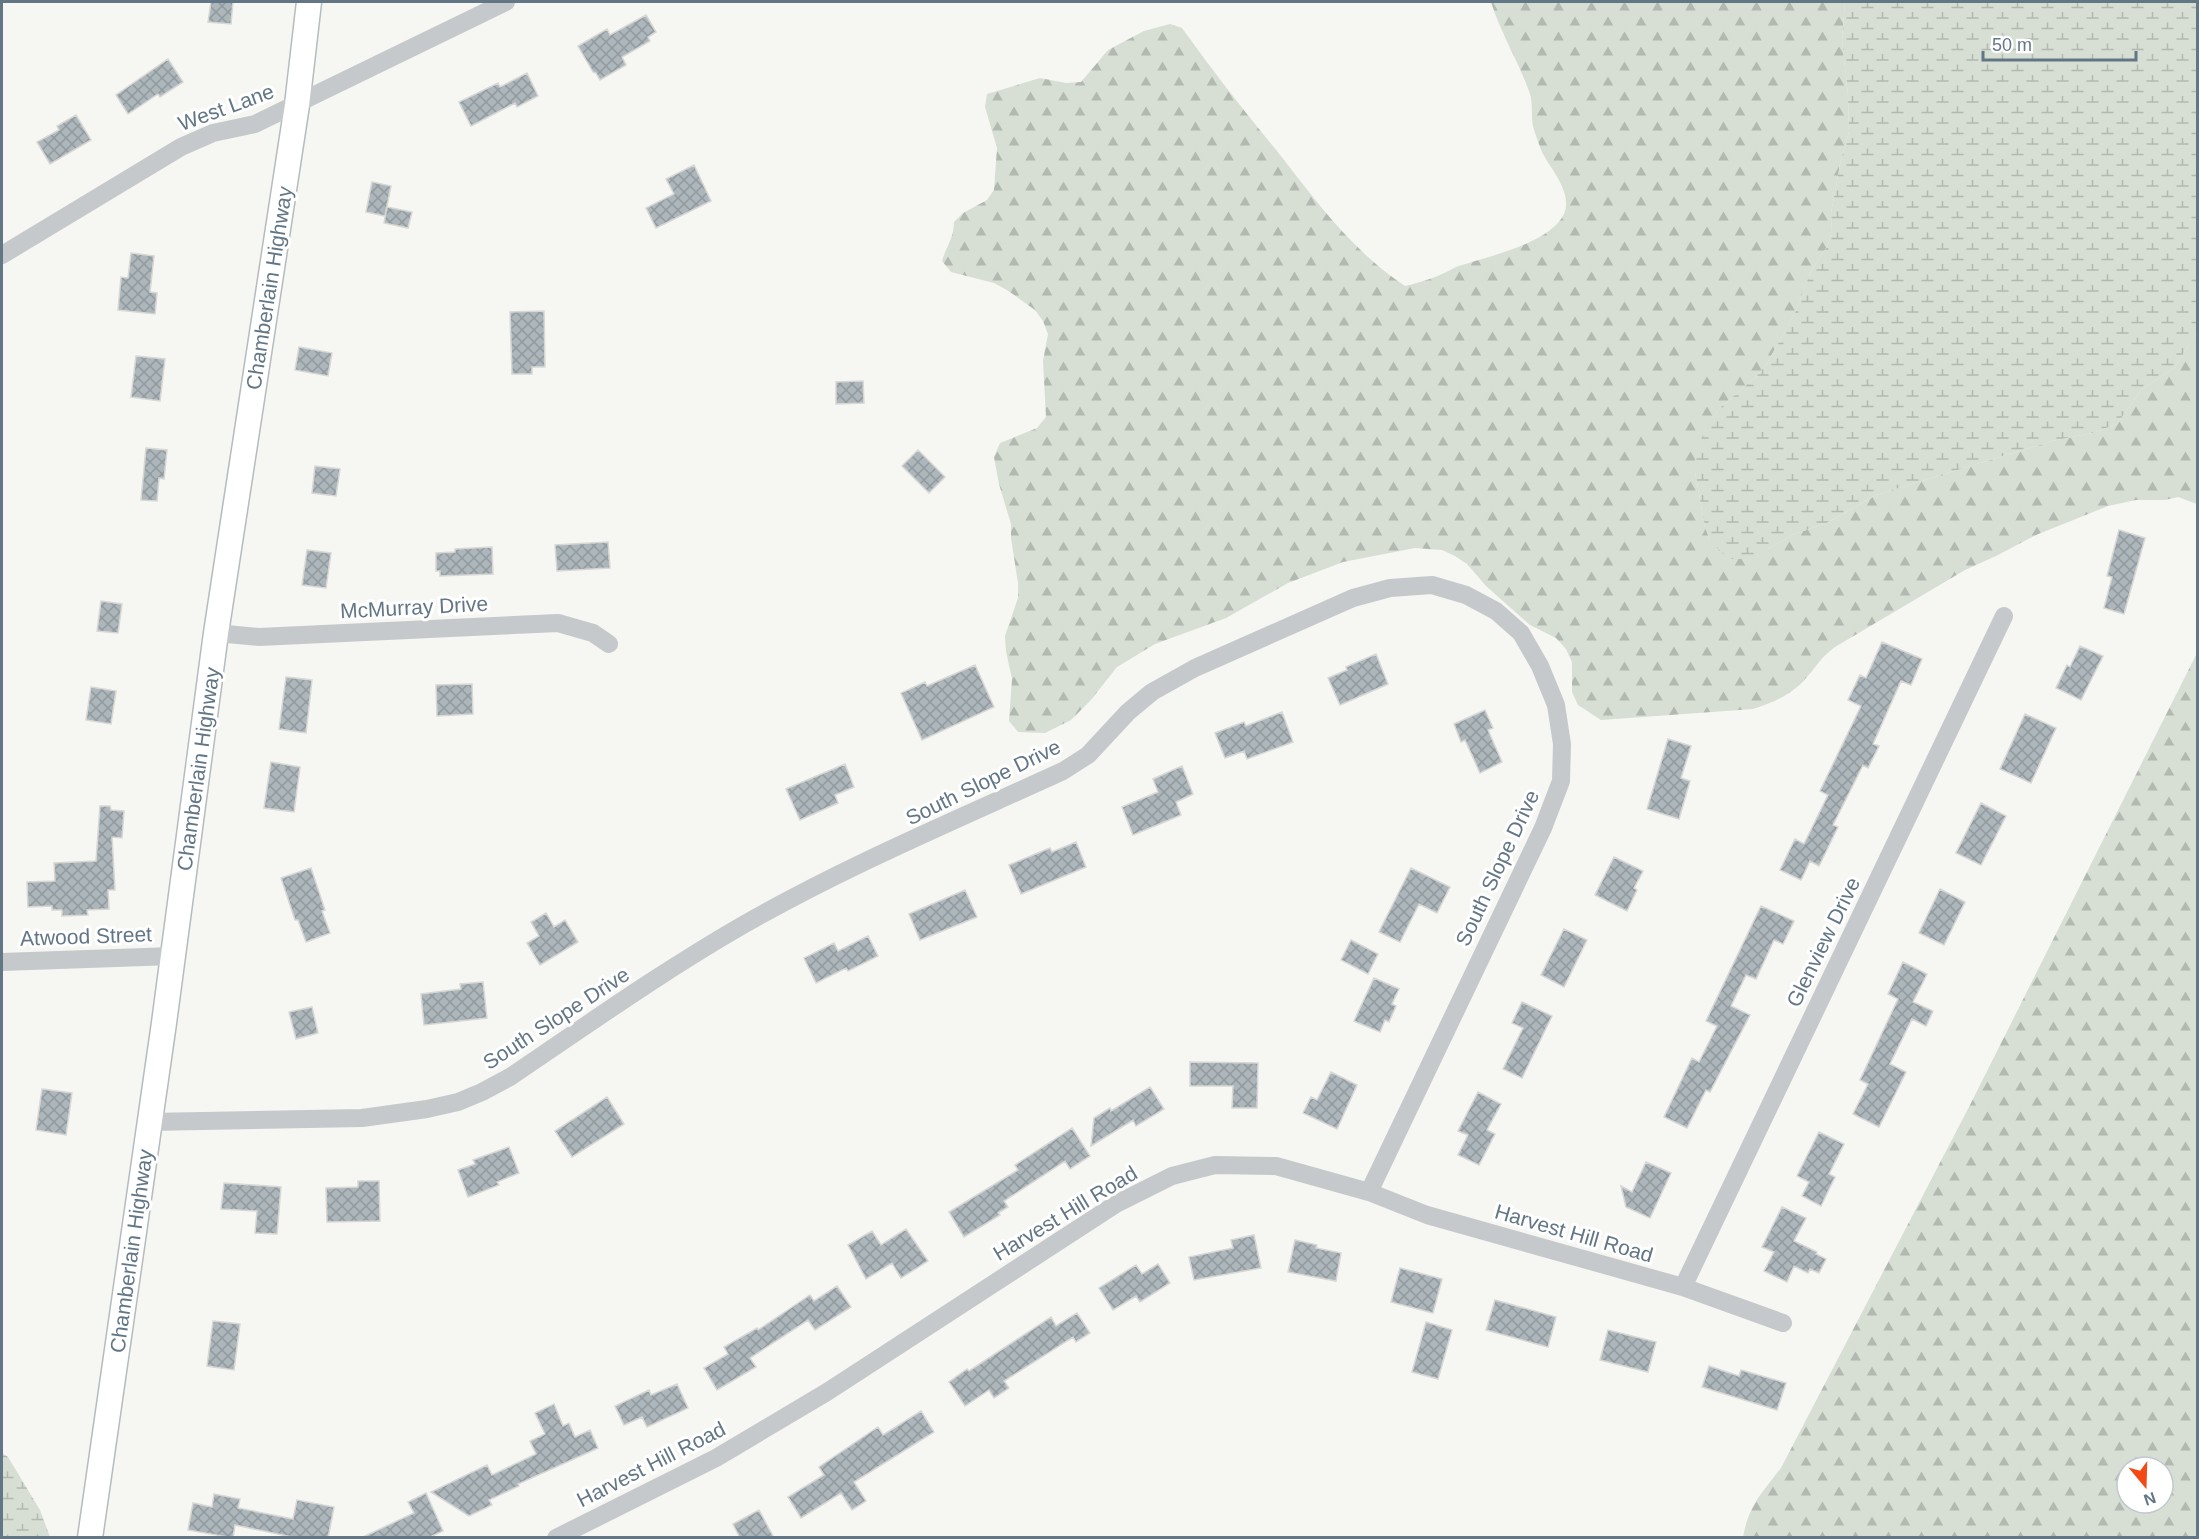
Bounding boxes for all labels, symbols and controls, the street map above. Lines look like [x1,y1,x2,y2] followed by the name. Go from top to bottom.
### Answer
[1983,24,2136,62] scale bar
[1992,35,2032,55] text: 50 m
[175,79,277,135] street label: West Lane
[242,184,297,391] street label: Chamberlain Highway
[339,592,489,622] street label: McMurray Drive
[172,665,224,872] street label: Chamberlain Highway
[902,735,1064,829] street label: South Slope Drive
[1451,786,1543,950] street label: South Slope Drive
[1782,873,1864,1011] street label: Glenview Drive
[20,922,152,950] street label: Atwood Street
[479,962,633,1074] street label: South Slope Drive
[105,1147,157,1354] street label: Chamberlain Highway
[989,1161,1141,1265] street label: Harvest Hill Road
[1492,1199,1656,1267] street label: Harvest Hill Road
[573,1417,729,1511] street label: Harvest Hill Road
[2115,1455,2175,1515] north arrow
[2141,1489,2158,1509] text: N

